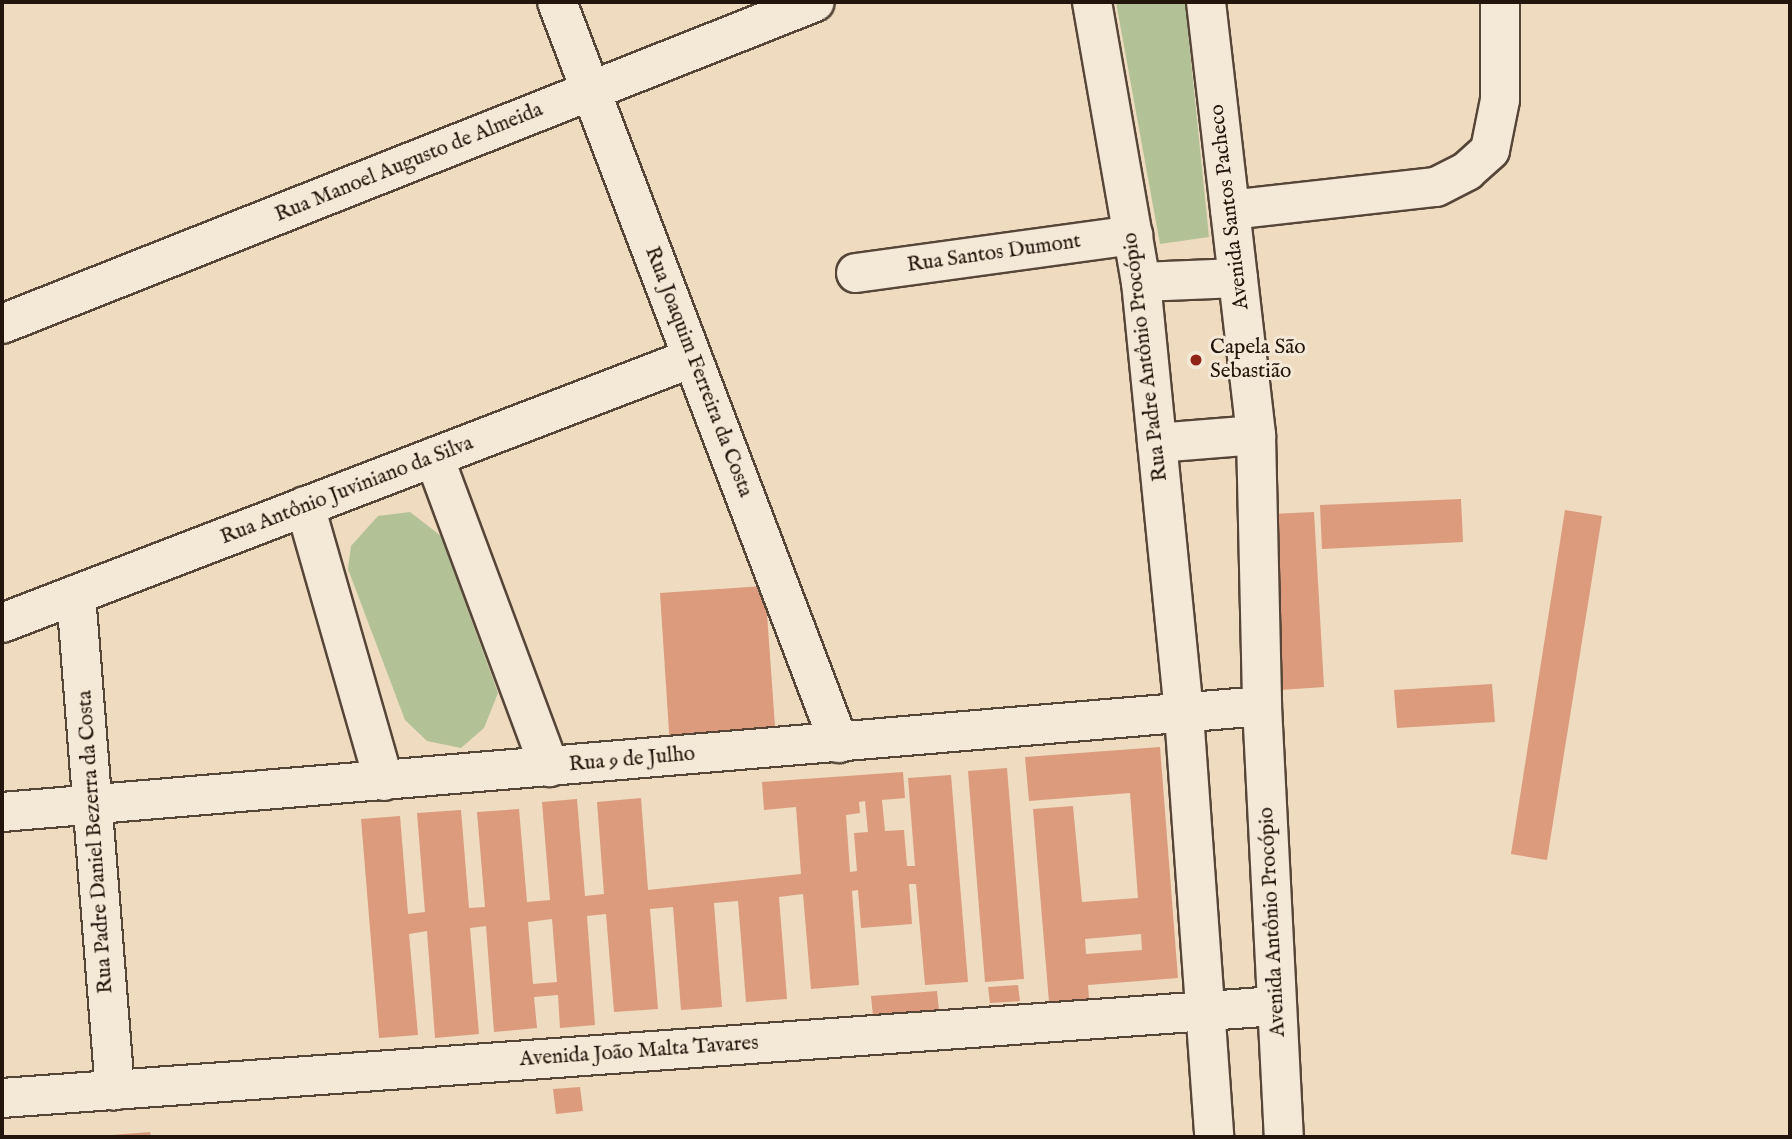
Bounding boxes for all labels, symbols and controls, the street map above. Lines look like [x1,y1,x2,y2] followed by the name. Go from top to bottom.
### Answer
[271,98,547,228] street label: Rua Manoel Augusto de Almeida
[1205,103,1255,311] street label: Avenida Santos Pacheco
[905,229,1083,279] street label: Rua Santos Dumont
[1118,231,1174,483] street label: Rua Padre Antônio Procópio
[639,243,757,501] street label: Rua Joaquim Ferreira da Costa
[1210,335,1306,385] place label: Capela São Sebastião
[1188,352,1204,368] marker: Capela São Sebastião
[217,431,477,551] street label: Rua Antônio Juviniano da Silva
[73,689,119,995] street label: Rua Padre Daniel Bezerra da Costa
[568,742,696,778] street label: Rua 9 de Julho
[1254,806,1292,1038] street label: Avenida Antônio Procópio
[519,1031,759,1073] street label: Avenida João Malta Tavares

